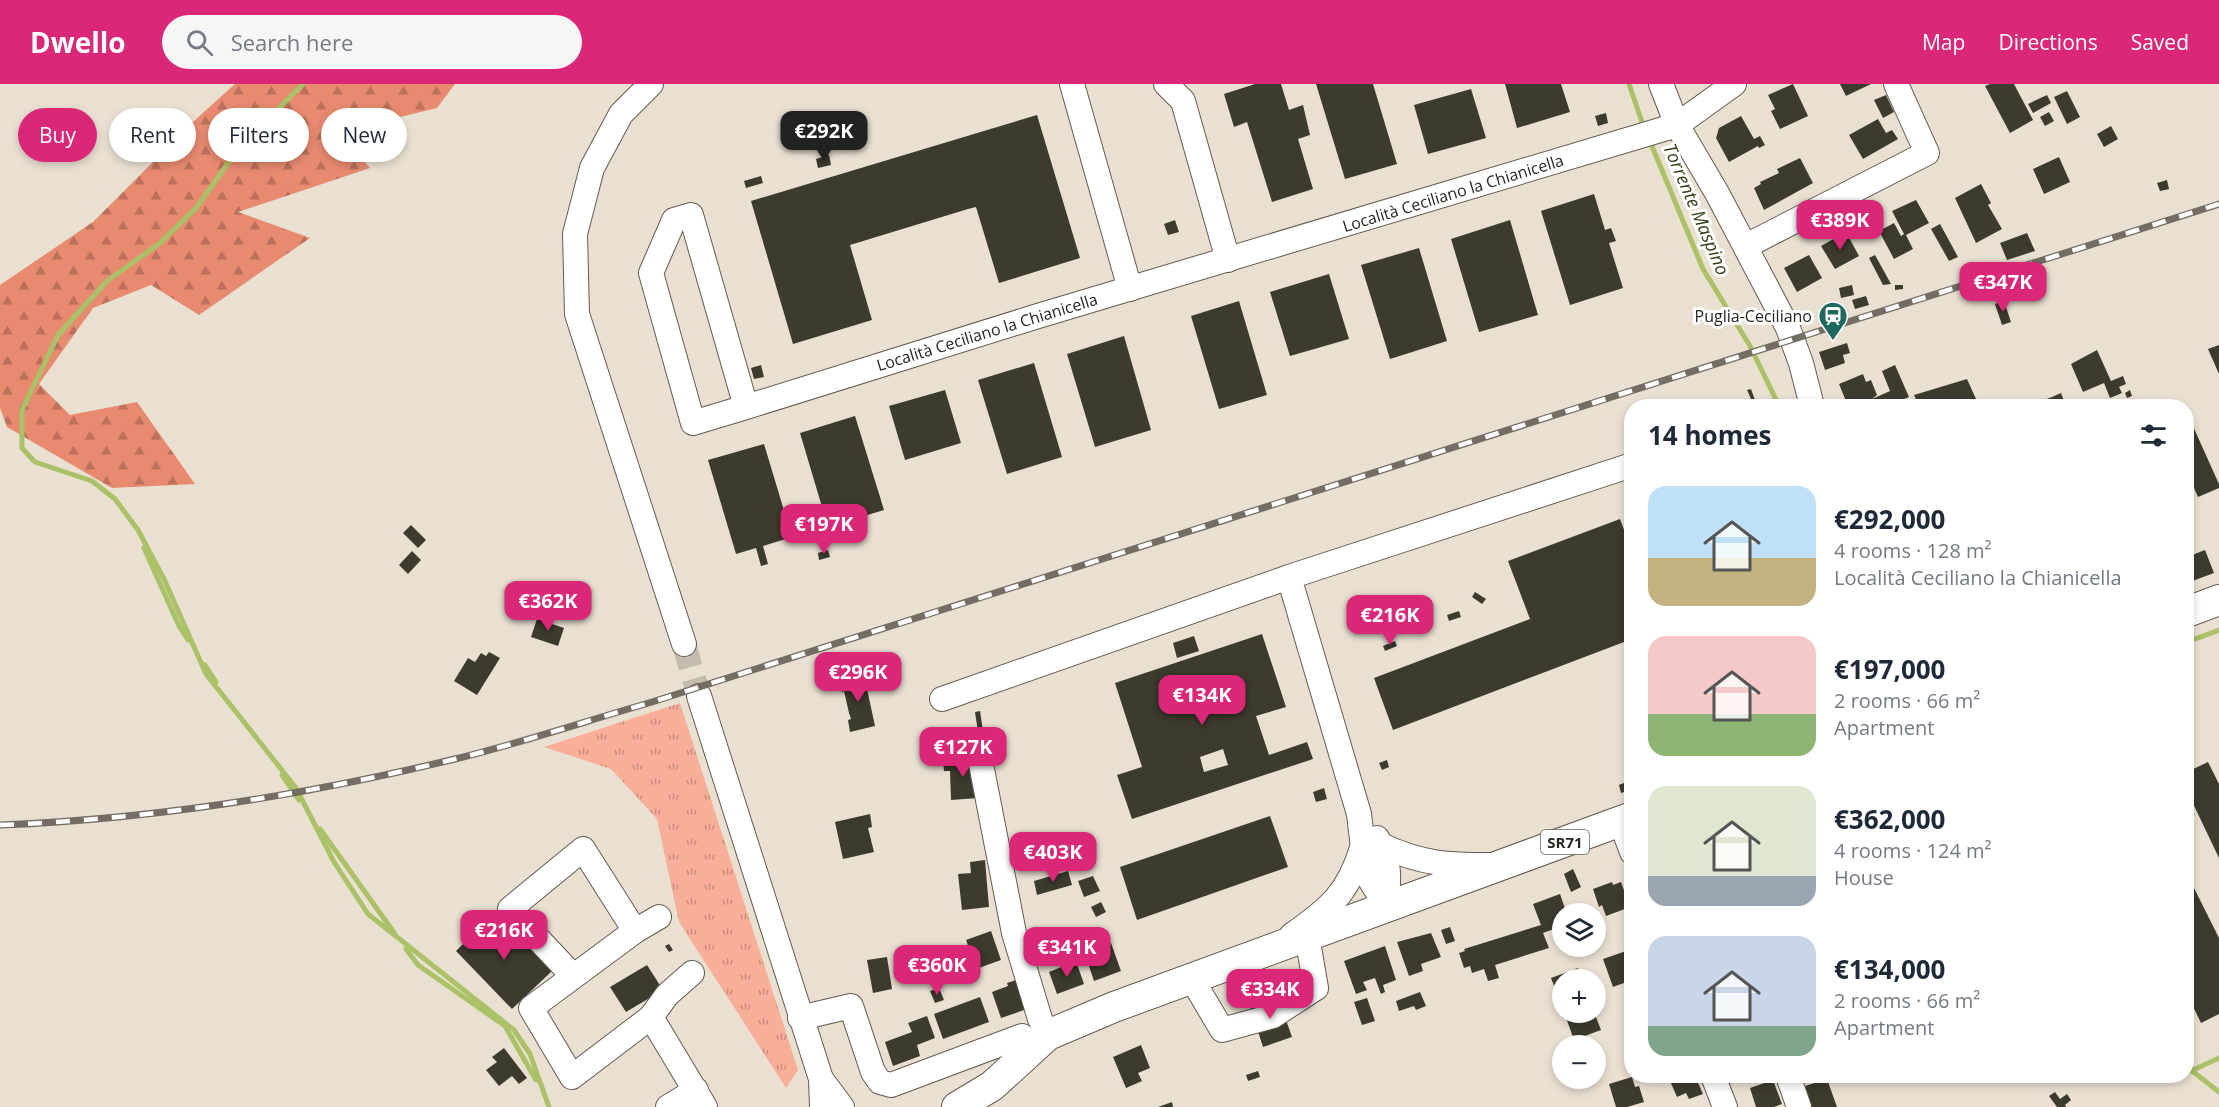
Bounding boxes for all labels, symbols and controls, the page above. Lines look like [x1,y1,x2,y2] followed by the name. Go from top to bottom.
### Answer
[162,15,582,69] search box
[30,23,126,61] text: Dwello
[183,26,216,59] icon: search
[231,27,353,57] text: Search here
[1922,28,1965,56] text: Map
[1998,28,2098,56] text: Directions
[2131,28,2189,56] text: Saved
[18,108,97,162] chip: Buy
[109,108,196,162] chip: Rent
[208,108,309,162] chip: Filters
[321,108,407,162] chip: New
[782,111,866,162] pin: €292K
[794,117,854,144] text: €292K
[1658,140,1736,278] water label: Torrente Maspino
[1340,149,1566,237] street label: Località Ceciliano la Chianicella
[1798,200,1882,251] pin: €389K
[1810,206,1870,233] text: €389K
[1961,262,2045,313] pin: €347K
[1973,268,2033,295] text: €347K
[874,288,1100,376] street label: Località Ceciliano la Chianicella
[1817,300,1849,342] station icon: Puglia-Ceciliano
[1695,305,1812,327] place label: Puglia-Ceciliano
[1648,417,1772,453] text: 14 homes
[2137,419,2170,452] icon: filters
[1834,501,1945,537] text: €292,000
[782,504,866,555] pin: €197K
[794,510,854,537] text: €197K
[1696,510,1768,582] icon: home
[1834,537,1992,564] text: 4 rooms · 128 m²
[1834,564,2122,591] text: Località Ceciliano la Chianicella
[506,581,590,632] pin: €362K
[518,587,578,614] text: €362K
[1348,595,1432,646] pin: €216K
[1360,601,1420,628] text: €216K
[1834,651,1945,687] text: €197,000
[816,652,900,703] pin: €296K
[828,658,888,685] text: €296K
[1696,660,1768,732] icon: home
[1160,675,1244,726] pin: €134K
[1172,681,1232,708] text: €134K
[1834,687,1980,714] text: 2 rooms · 66 m²
[1834,714,1934,741] text: Apartment
[921,727,1005,778] pin: €127K
[933,733,993,760] text: €127K
[1834,801,1945,837] text: €362,000
[1696,810,1768,882] icon: home
[1541,830,1589,854] road number: SR71
[1011,832,1095,883] pin: €403K
[1834,837,1992,864] text: 4 rooms · 124 m²
[1023,838,1083,865] text: €403K
[1834,864,1894,891] text: House
[1552,903,1606,1089] map controls
[1552,903,1606,957] button: layers
[462,910,546,961] pin: €216K
[474,916,534,943] text: €216K
[1025,927,1109,978] pin: €341K
[1037,933,1097,960] text: €341K
[895,945,979,996] pin: €360K
[907,951,967,978] text: €360K
[1834,951,1945,987] text: €134,000
[1696,960,1768,1032] icon: home
[1228,969,1312,1020] pin: €334K
[1552,969,1606,1023] button: +
[1240,975,1300,1002] text: €334K
[1834,987,1980,1014] text: 2 rooms · 66 m²
[1834,1014,1934,1041] text: Apartment
[1552,1035,1606,1089] button: −

